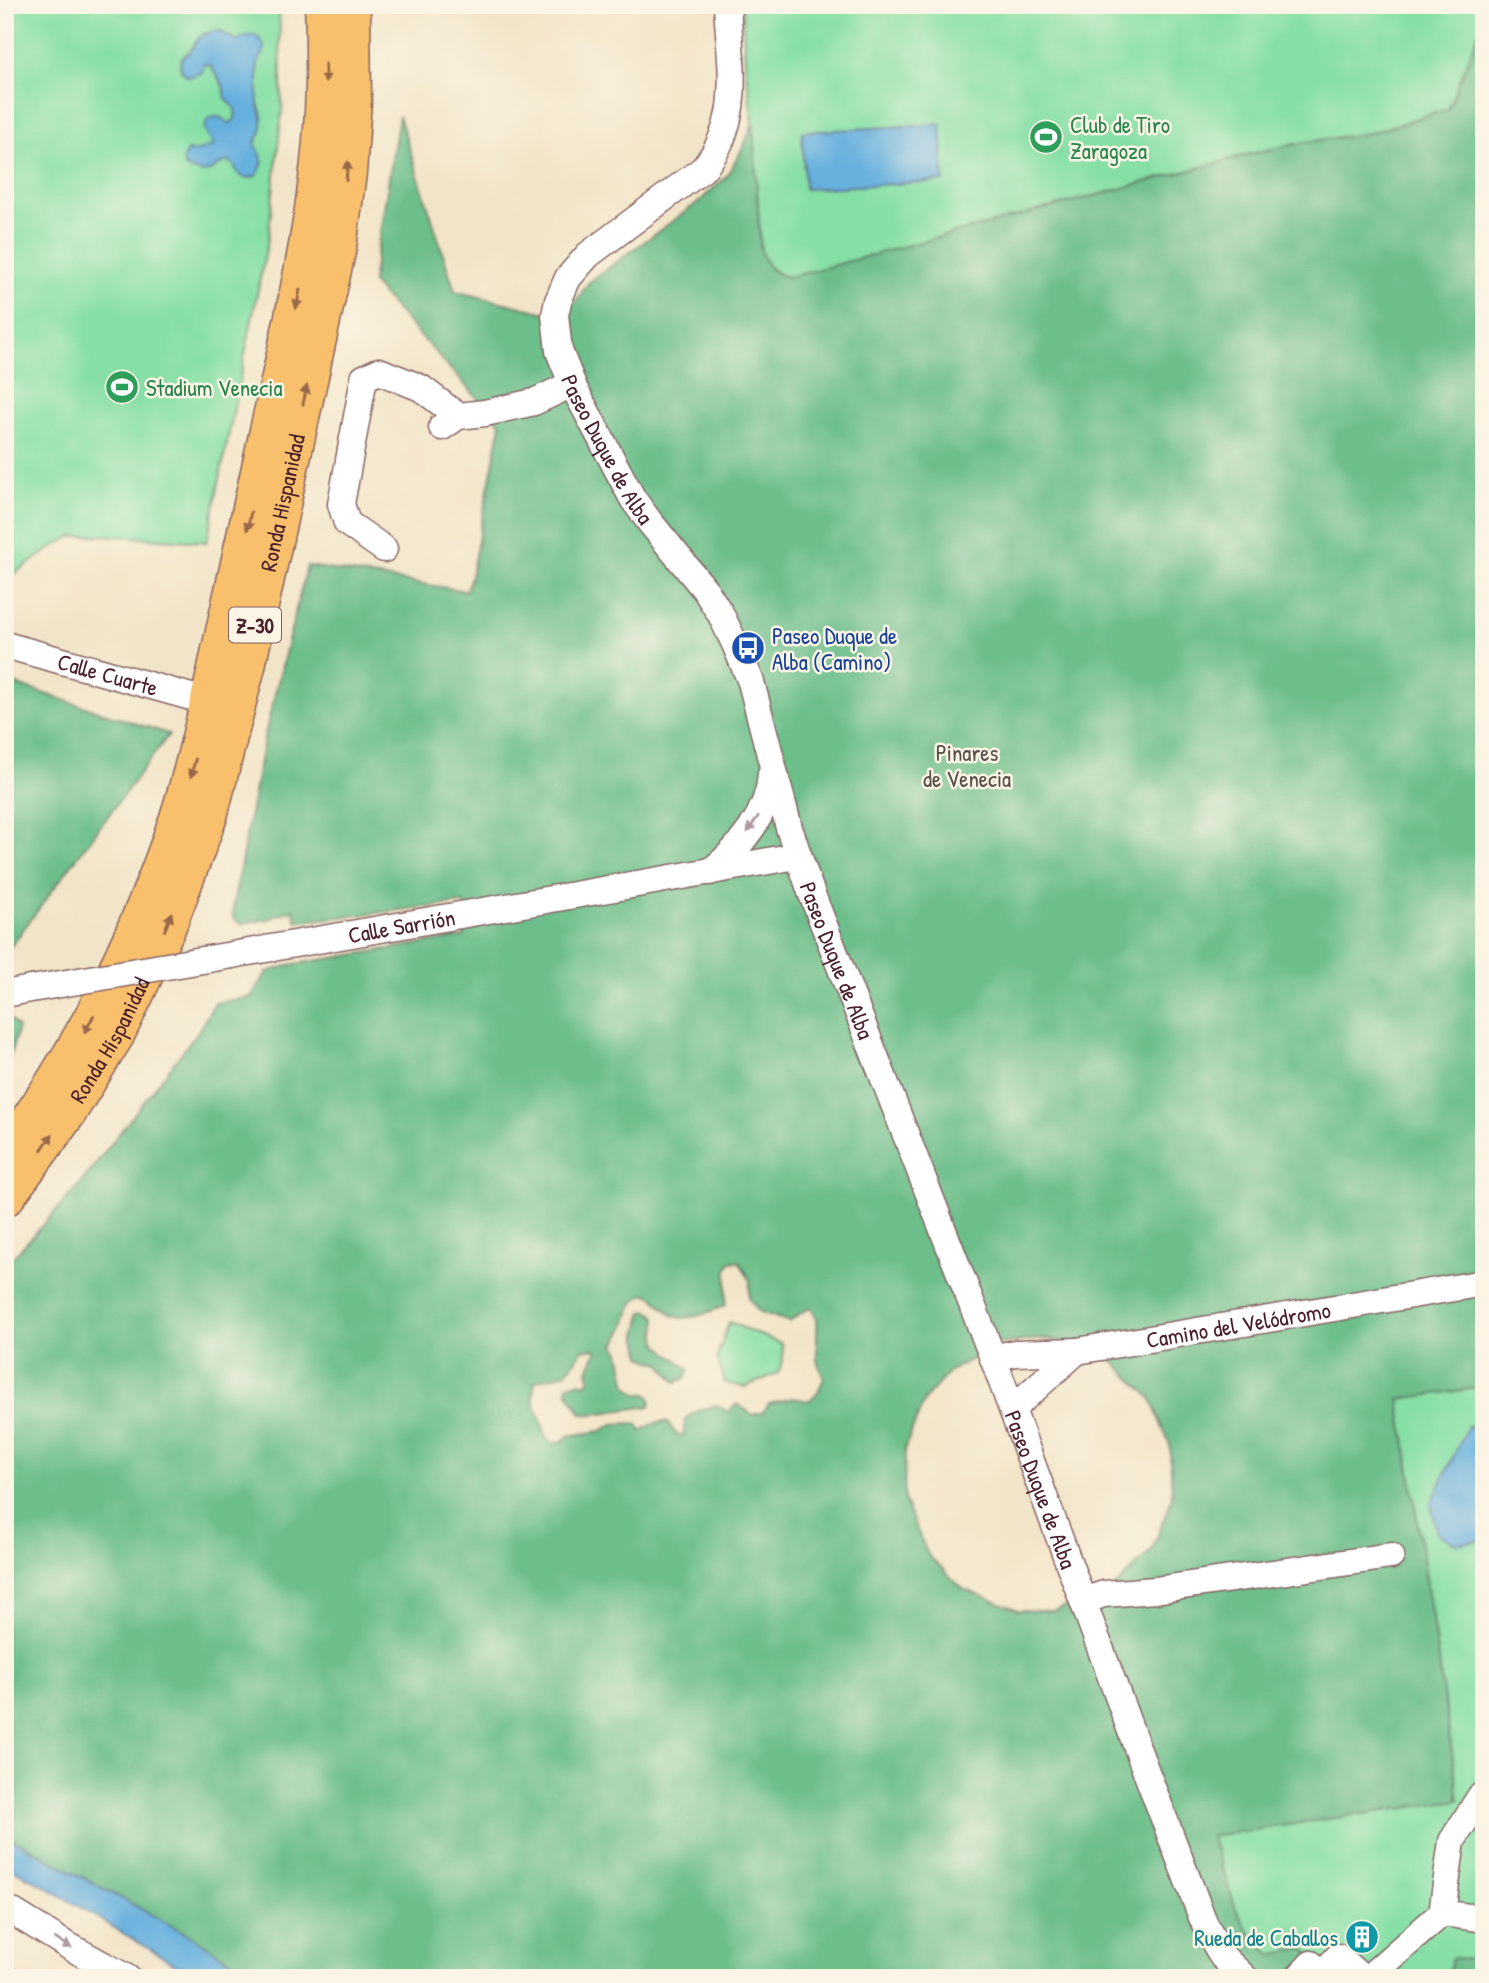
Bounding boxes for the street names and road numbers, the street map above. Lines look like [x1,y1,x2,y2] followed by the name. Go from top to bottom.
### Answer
[555,370,661,530] street label: Paseo Duque de Alba
[252,431,311,574] street label: Ronda Hispanidad
[229,608,281,642] road number: Z-30
[54,645,162,703] street label: Calle Cuarte
[793,877,882,1043] street label: Paseo Duque de Alba
[345,901,457,950] street label: Calle Sarrión
[61,972,156,1108] street label: Ronda Hispanidad
[1144,1293,1333,1355] street label: Camino del Velódromo
[998,1406,1085,1573] street label: Paseo Duque de Alba

